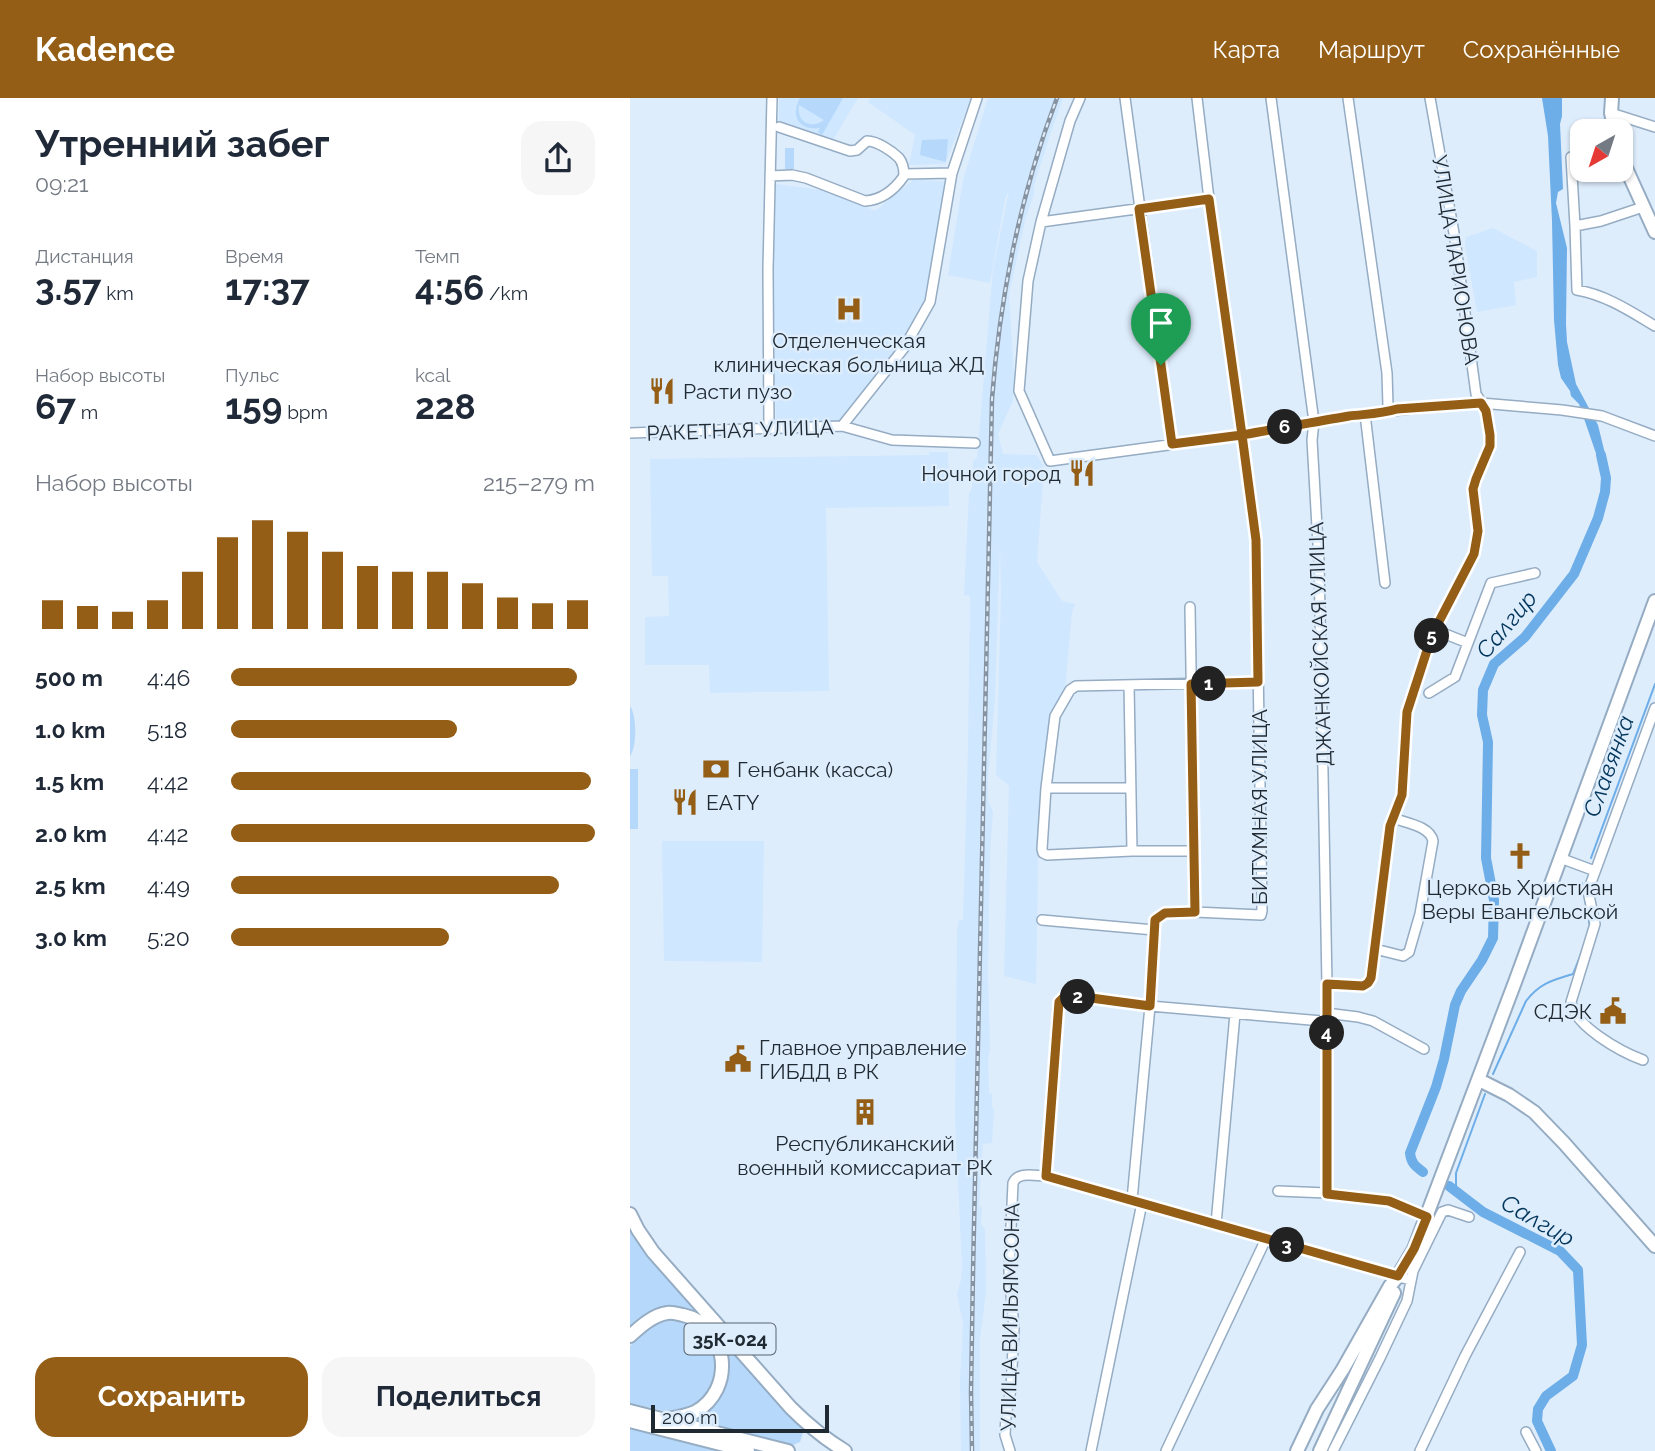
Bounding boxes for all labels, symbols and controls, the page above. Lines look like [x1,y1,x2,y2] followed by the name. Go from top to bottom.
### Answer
[35,30,175,69] text: Kadence
[1212,35,1280,64] text: Карта
[1318,35,1425,64] text: Маршрут
[1463,35,1620,64] text: Сохранённые
[1570,119,1633,182] north arrow
[1570,119,1633,182] map controls
[35,121,330,166] text: Утренний забег
[521,121,595,195] button: share
[1427,153,1485,367] street label: УЛИЦА ЛАРИОНОВА
[35,170,89,197] text: 09:21
[35,245,134,267] text: Дистанция
[225,245,284,267] text: Время
[415,245,460,267] text: Темп
[35,267,101,308] text: 3.57
[225,267,310,308] text: 17:37
[415,267,484,308] text: 4:56
[101,282,134,304] text: km
[484,282,528,304] text: /km
[1131,293,1191,365] pin
[834,294,864,324] hospital icon: Отделенческая клиническая больница ЖД
[1142,304,1180,342] icon: arrive
[714,328,984,377] place label: Отделенческая клиническая больница ЖД
[35,364,165,386] text: Набор высоты
[225,364,279,386] text: Пульс
[415,364,451,386] text: kcal
[647,376,677,406] restaurant icon: Расти пузо
[683,379,792,404] place label: Расти пузо
[35,386,76,427] text: 67
[225,386,282,427] text: 159
[415,386,476,427] text: 228
[76,401,98,423] text: m
[282,401,328,423] text: bpm
[1268,410,1302,444] pin: 6
[646,414,834,446] street label: РАКЕТНАЯ УЛИЦА
[1279,415,1290,437] text: 6
[1067,458,1097,488] restaurant icon: Ночной город
[921,461,1061,486] place label: Ночной город
[35,469,193,496] text: Набор высоты
[483,469,595,496] text: 215–279 m
[1303,521,1337,767] street label: ДЖАНКОЙСКАЯ УЛИЦА
[1470,585,1542,663] water label: Салгир
[1414,618,1450,654] pin: 5
[1426,624,1437,646] text: 5
[35,664,103,691] text: 500 m
[147,664,190,691] text: 4:46
[1192,666,1226,702] pin: 1
[1204,672,1213,694] text: 1
[1247,709,1272,905] street label: БИТУМНАЯ УЛИЦА
[1577,711,1639,820] water label: Славянка
[35,716,105,743] text: 1.0 km
[147,716,187,743] text: 5:18
[701,754,731,784] bank icon: Генбанк (касса)
[737,757,893,782] place label: Генбанк (касса)
[35,768,104,795] text: 1.5 km
[147,768,188,795] text: 4:42
[670,787,700,817] restaurant icon: EАTY
[706,790,760,815] place label: EАTY
[35,820,107,847] text: 2.0 km
[147,820,188,847] text: 4:42
[1505,841,1535,871] church icon: Церковь Христиан Веры Евангельской
[35,872,106,899] text: 2.5 km
[147,872,190,899] text: 4:49
[1422,875,1618,924] place label: Церковь Христиан Веры Евангельской
[35,924,107,951] text: 3.0 km
[147,924,190,951] text: 5:20
[1060,979,1096,1014] pin: 2
[1072,985,1083,1007] text: 2
[1598,996,1628,1026] public building icon: СДЭК
[1534,999,1592,1024] place label: СДЭК
[1310,1016,1344,1051] pin: 4
[1321,1021,1332,1043] text: 4
[759,1035,967,1084] place label: Главное управление ГИБДД в РК
[723,1044,753,1074] public building icon: Главное управление ГИБДД в РК
[850,1097,880,1127] building icon: Республиканский военный комиссариат РК
[737,1131,993,1180] place label: Республиканский военный комиссариат РК
[1497,1188,1579,1252] water label: Салгир
[996,1203,1024,1431] street label: УЛИЦА ВИЛЬЯМСОНА
[1270,1228,1304,1262] pin: 3
[1281,1233,1292,1255] text: 3
[685,1324,776,1354] road number: 35К-024
[35,1357,308,1437] button: Сохранить
[322,1357,595,1437] button: Поделиться
[651,1402,830,1434] scale bar
[662,1406,717,1428] text: 200 m

